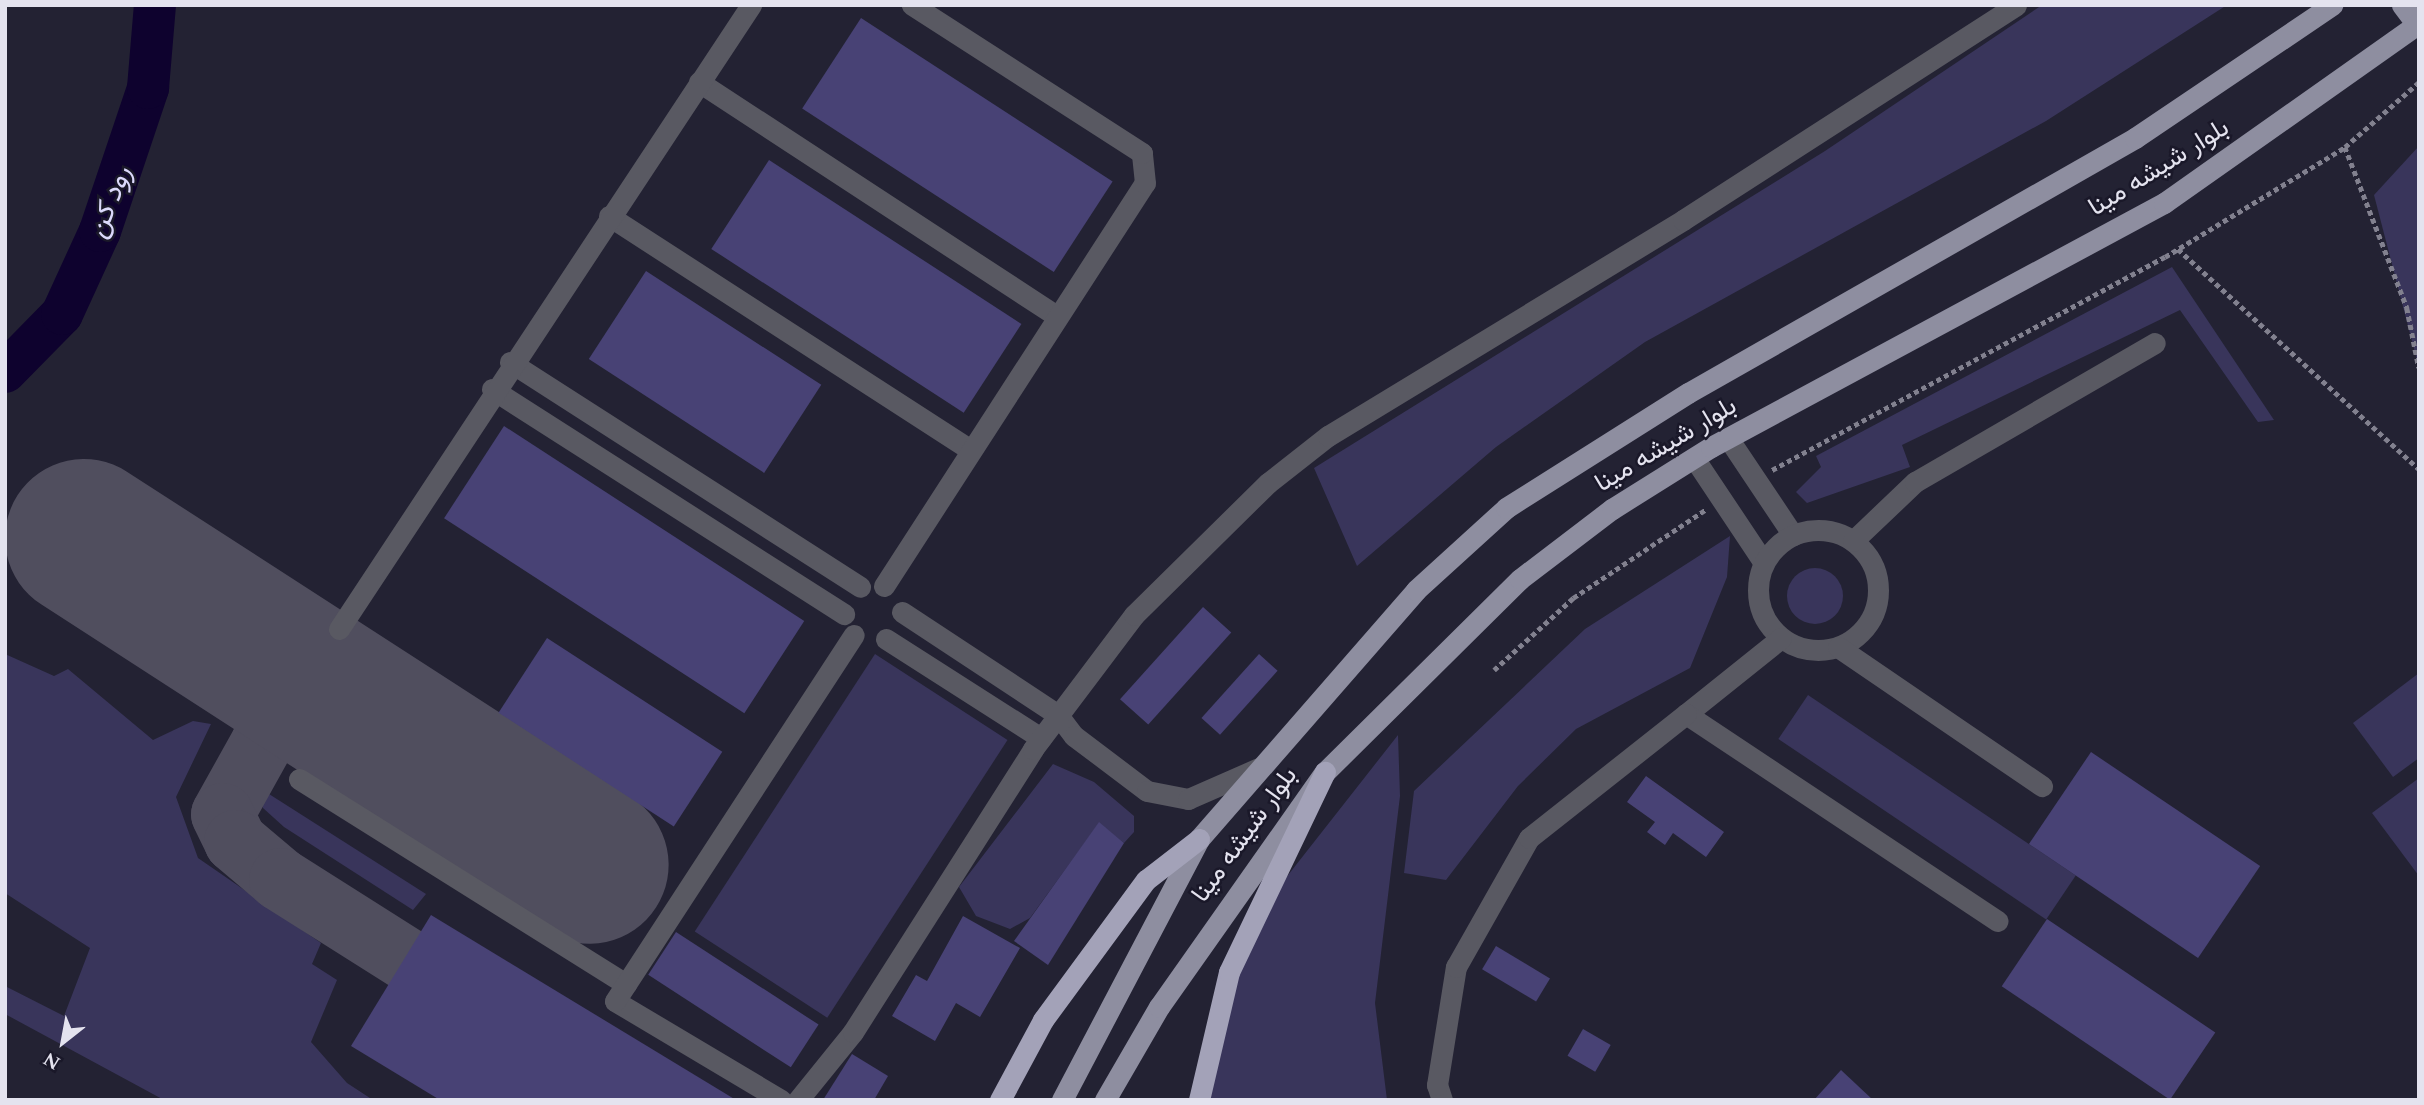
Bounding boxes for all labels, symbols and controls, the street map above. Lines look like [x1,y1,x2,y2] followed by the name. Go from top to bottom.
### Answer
[2083,112,2235,224] street label: بلوار شیشه مینا
[81,161,139,243] water label: رود کن
[1590,391,1742,499] street label: بلوار شیشه مینا
[1185,761,1305,909] street label: بلوار شیشه مینا
[28,1007,98,1077] north arrow
[38,1044,66,1077] text: N

